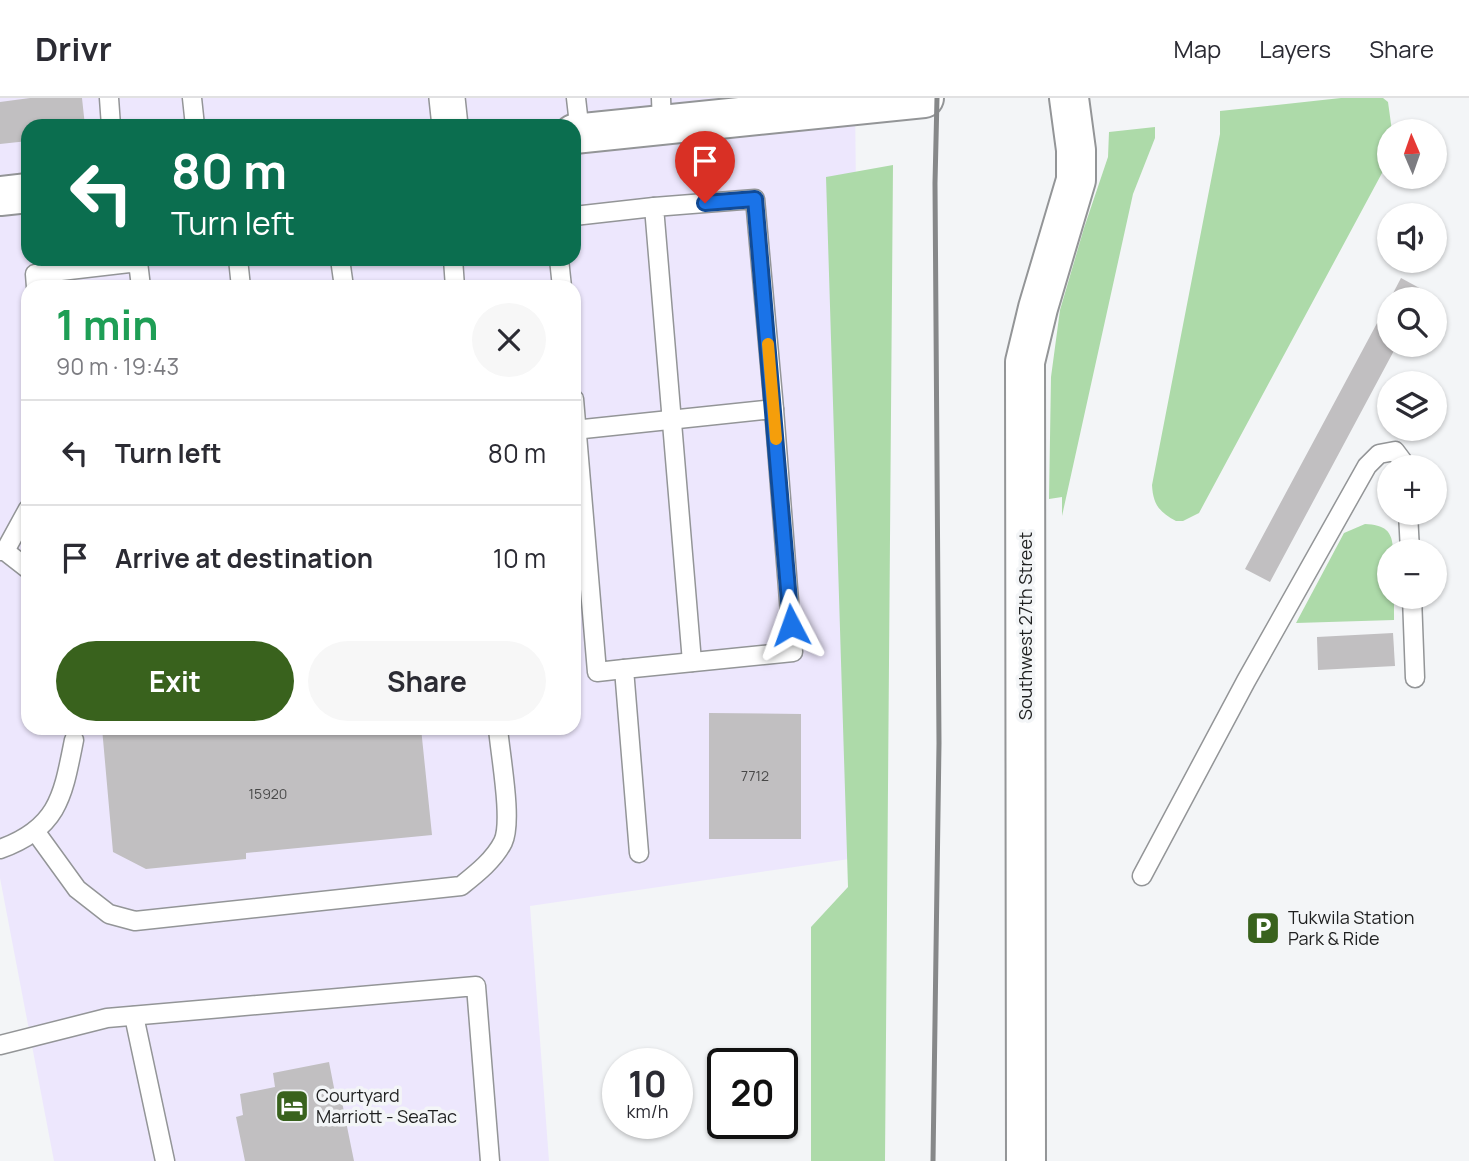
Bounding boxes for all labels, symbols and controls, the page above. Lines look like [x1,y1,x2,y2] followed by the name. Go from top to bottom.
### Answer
[35,26,112,71] text: Drivr
[1174,32,1221,65] text: Map
[1259,32,1331,65] text: Layers
[1369,32,1434,65] text: Share
[1377,119,1447,189] north arrow
[1377,119,1447,609] map controls
[675,131,735,203] pin
[171,137,287,204] text: 80 m
[686,142,724,180] icon: arrive
[56,147,147,238] icon: left
[171,201,295,245] text: Turn left
[1377,203,1447,273] button: sound
[1377,287,1447,357] button: search
[56,295,159,353] text: 1 min
[472,303,546,377] button: close
[56,350,179,382] text: 90 m · 19:43
[1377,371,1447,441] button: layers
[56,434,94,472] icon: left
[115,435,222,471] text: Turn left
[488,435,546,471] text: 80 m
[1377,455,1447,525] button: +
[1013,532,1037,720] street label: Southwest 27th Street
[56,539,94,577] icon: arrive
[1377,539,1447,609] button: −
[115,540,373,576] text: Arrive at destination
[493,540,546,576] text: 10 m
[754,588,828,662] position arrow
[56,641,294,721] button: Exit
[308,641,546,721] button: Share
[741,766,769,785] house number: 7712
[249,784,287,803] house number: 15920
[1288,905,1414,950] place label: Tukwila Station Park & Ride
[1244,909,1282,947] parking icon: Tukwila Station Park & Ride
[707,1048,798,1139] speed limit sign: 20
[628,1060,667,1108] text: 10
[316,1083,457,1128] place label: Courtyard Marriott - SeaTac
[273,1087,311,1125] hotel icon: Courtyard Marriott - SeaTac
[627,1099,668,1123] text: km/h

